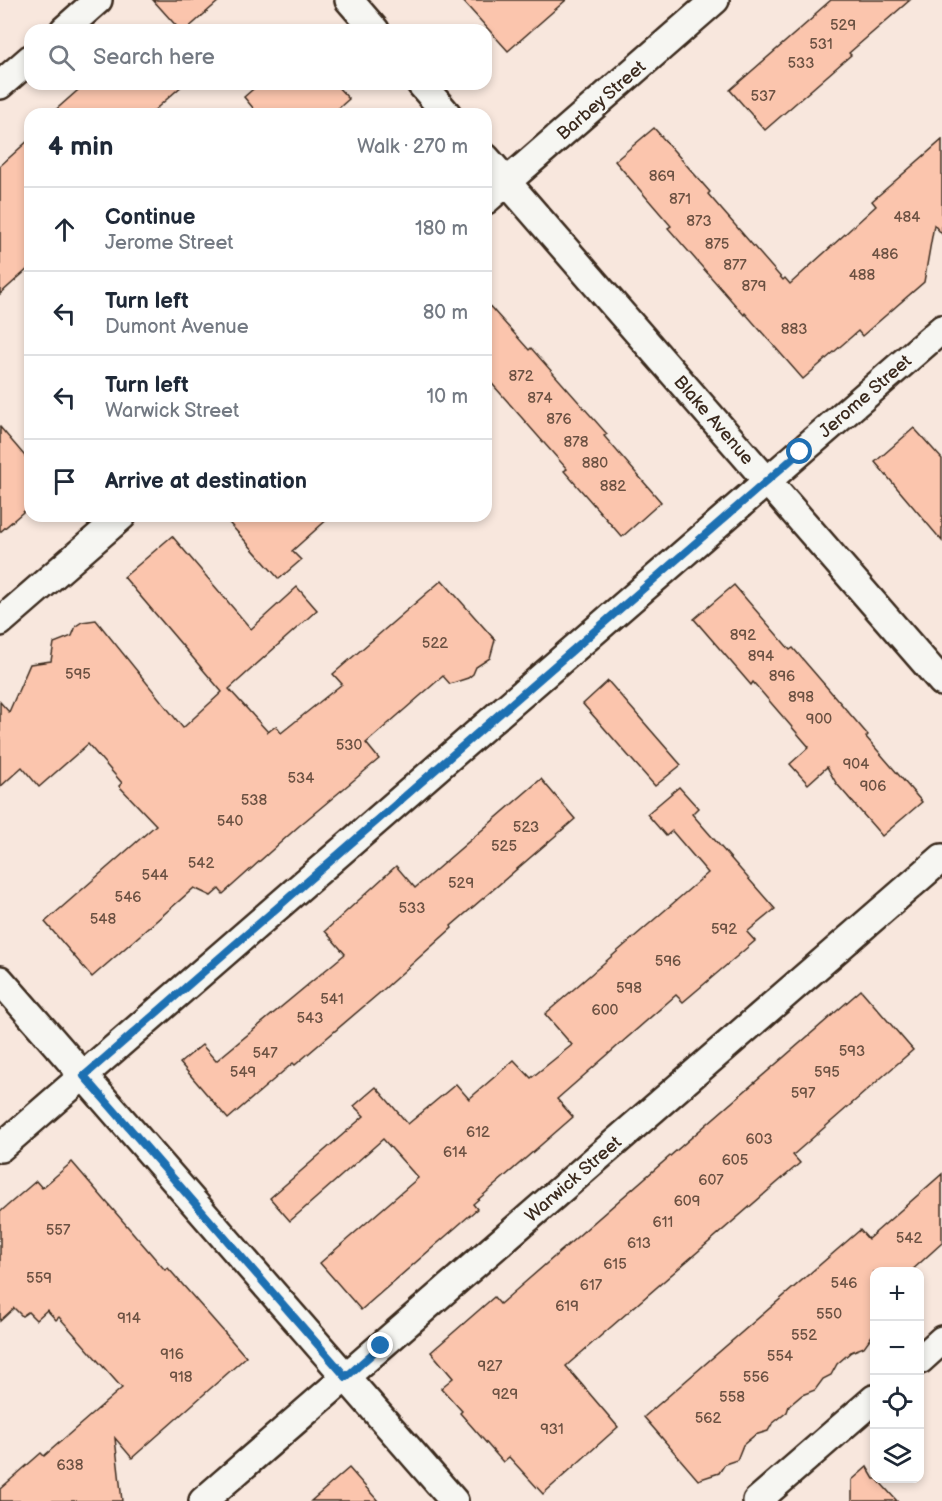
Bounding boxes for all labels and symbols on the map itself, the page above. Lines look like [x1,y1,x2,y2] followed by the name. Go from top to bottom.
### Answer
[830,16,856,35] house number: 529
[809,35,833,54] house number: 531
[787,54,815,73] house number: 533
[553,56,650,145] street label: Barbey Street
[750,87,776,106] house number: 537
[649,167,675,186] house number: 869
[669,190,691,209] house number: 871
[893,208,921,227] house number: 484
[686,212,712,231] house number: 873
[705,235,729,254] house number: 875
[871,245,899,264] house number: 486
[723,256,747,275] house number: 877
[849,266,876,285] house number: 488
[742,277,766,296] house number: 879
[781,320,807,339] house number: 883
[815,350,916,442] street label: Jerome Street
[509,367,534,386] house number: 872
[669,372,758,469] street label: Blake Avenue
[527,389,553,408] house number: 874
[546,410,572,429] house number: 876
[564,433,589,452] house number: 878
[786,438,812,464] route start
[582,454,608,473] house number: 880
[600,477,626,496] house number: 882
[730,626,756,645] house number: 892
[422,634,448,653] house number: 522
[748,647,774,666] house number: 894
[65,665,91,684] house number: 595
[769,667,795,686] house number: 896
[788,688,814,707] house number: 898
[806,710,832,729] house number: 900
[336,736,362,755] house number: 530
[843,755,869,774] house number: 904
[288,769,314,788] house number: 534
[860,777,886,796] house number: 906
[241,791,268,810] house number: 538
[217,812,243,831] house number: 540
[513,818,539,837] house number: 523
[491,837,517,856] house number: 525
[188,854,214,873] house number: 542
[142,866,168,885] house number: 544
[448,874,474,893] house number: 529
[115,888,141,907] house number: 546
[398,899,426,918] house number: 533
[90,910,116,929] house number: 548
[711,920,737,939] house number: 592
[655,952,681,971] house number: 596
[616,979,642,998] house number: 598
[320,990,344,1009] house number: 541
[592,1001,619,1020] house number: 600
[297,1009,323,1028] house number: 543
[839,1042,865,1061] house number: 593
[252,1044,278,1063] house number: 547
[230,1063,256,1082] house number: 549
[814,1063,840,1082] house number: 595
[791,1084,816,1103] house number: 597
[466,1123,490,1142] house number: 612
[745,1130,773,1149] house number: 603
[521,1132,626,1227] street label: Warwick Street
[443,1143,467,1162] house number: 614
[722,1151,748,1170] house number: 605
[698,1171,724,1190] house number: 607
[674,1192,700,1211] house number: 609
[653,1213,673,1232] house number: 611
[46,1221,71,1240] house number: 557
[896,1229,922,1248] house number: 542
[627,1234,651,1253] house number: 613
[603,1255,627,1274] house number: 615
[26,1269,52,1288] house number: 559
[831,1274,857,1293] house number: 546
[580,1276,603,1295] house number: 617
[555,1297,579,1316] house number: 619
[816,1305,842,1324] house number: 550
[117,1309,141,1328] house number: 914
[791,1326,817,1345] house number: 552
[367,1332,393,1358] route end
[160,1345,184,1364] house number: 916
[767,1347,793,1366] house number: 554
[478,1357,503,1376] house number: 927
[169,1368,193,1387] house number: 918
[743,1368,769,1387] house number: 556
[492,1385,518,1404] house number: 929
[719,1388,745,1407] house number: 558
[695,1409,721,1428] house number: 562
[540,1420,564,1439] house number: 931
[56,1456,84,1475] house number: 638

